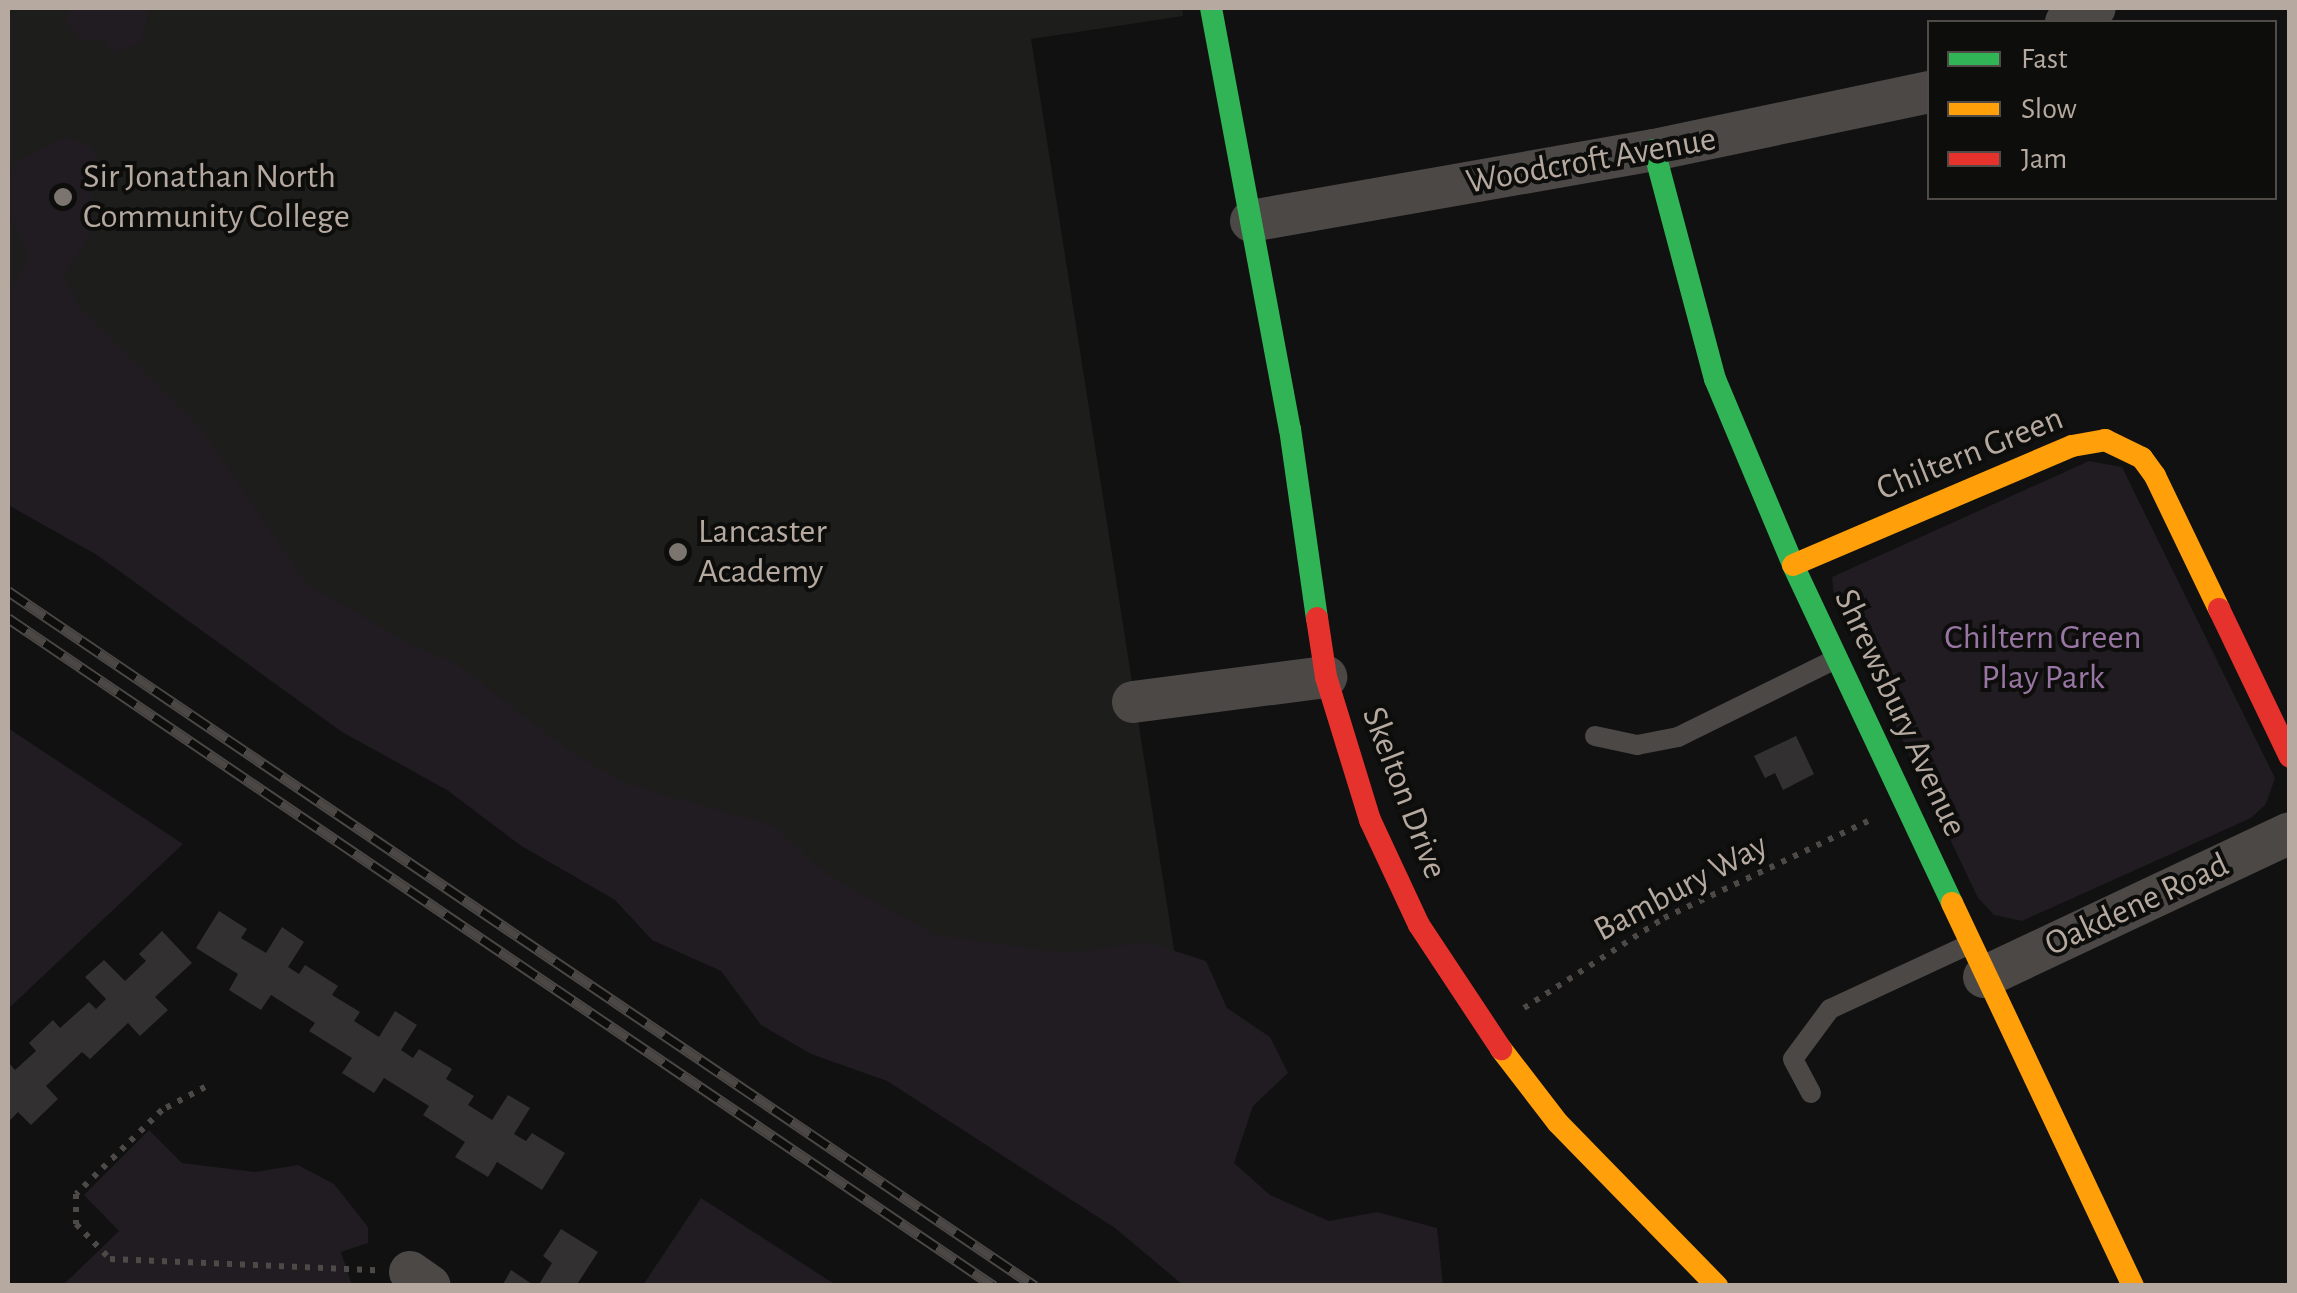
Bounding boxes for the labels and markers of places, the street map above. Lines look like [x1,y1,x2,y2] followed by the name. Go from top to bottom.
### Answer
[83,156,350,238] place label: Sir Jonathan North Community College
[52,186,74,208] marker: Sir Jonathan North Community College
[698,511,827,593] place label: Lancaster Academy
[667,541,689,563] marker: Lancaster Academy

